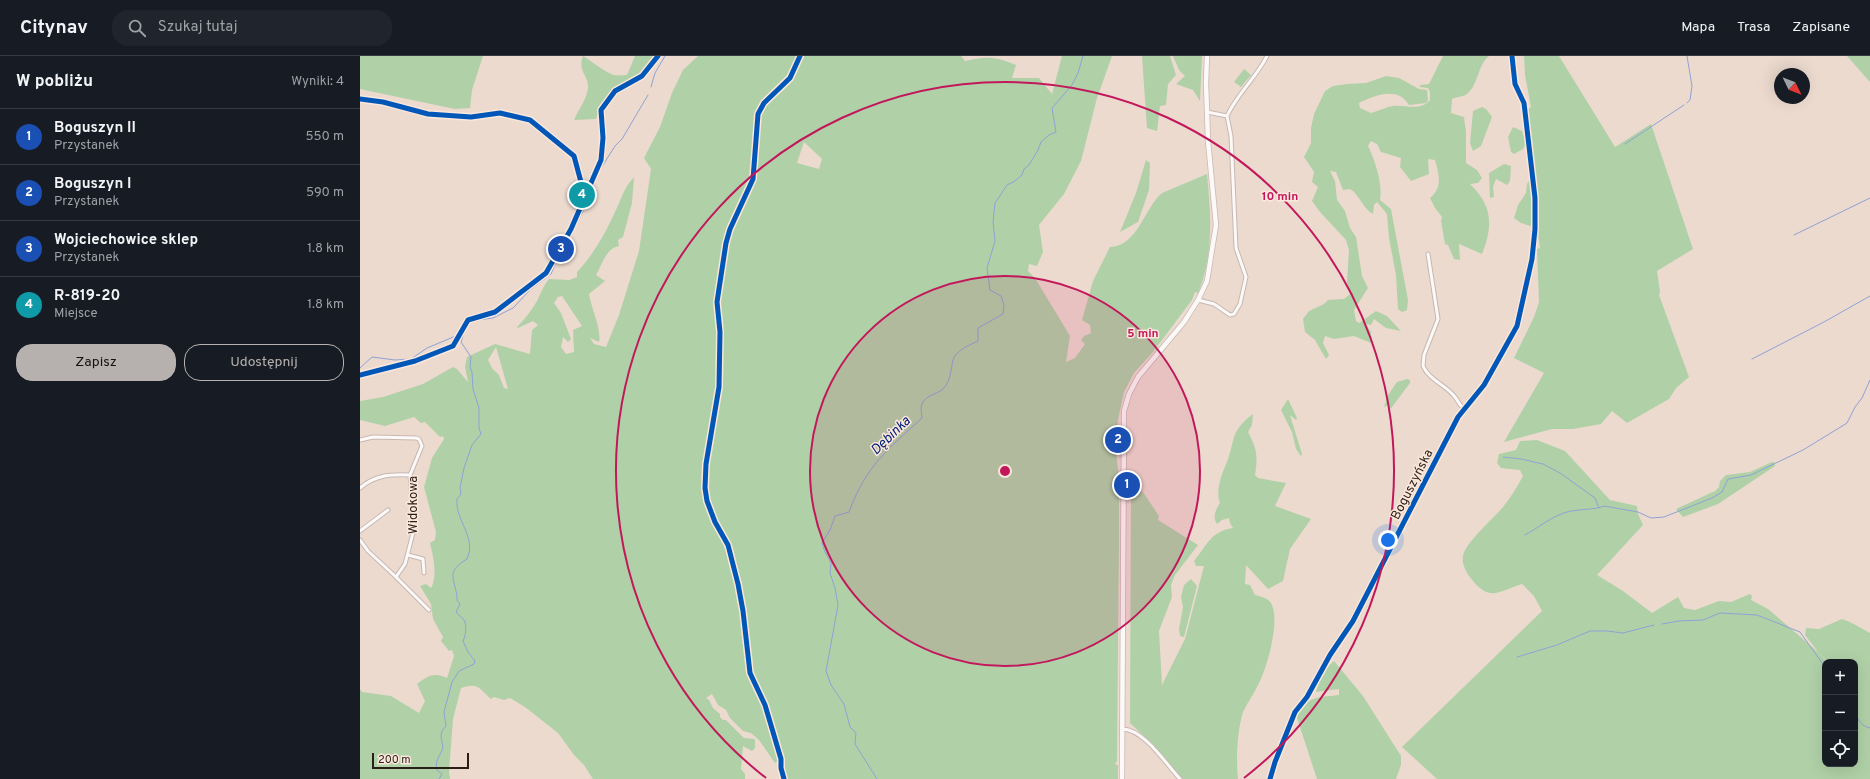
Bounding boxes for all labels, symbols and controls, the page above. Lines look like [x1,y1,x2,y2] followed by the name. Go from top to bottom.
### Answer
[112,10,392,46] search box
[20,16,88,40] text: Citynav
[126,17,148,39] icon: search
[158,18,237,37] text: Szukaj tutaj
[1681,19,1715,36] text: Mapa
[1737,19,1770,36] text: Trasa
[1792,19,1850,36] text: Zapisane
[1774,68,1810,104] north arrow
[16,71,93,93] text: W pobliżu
[291,74,344,90] text: Wyniki: 4
[54,119,136,138] text: Boguszyn II
[26,129,32,145] text: 1
[305,129,344,145] text: 550 m
[54,138,119,154] text: Przystanek
[54,175,131,194] text: Boguszyn I
[569,180,595,210] pin: 4
[25,185,33,201] text: 2
[306,185,344,201] text: 590 m
[1262,189,1298,205] text: 10 min
[54,194,119,210] text: Przystanek
[54,231,198,250] text: Wojciechowice sklep
[548,234,574,264] pin: 3
[25,241,33,257] text: 3
[307,241,344,257] text: 1.8 km
[54,250,119,266] text: Przystanek
[54,287,120,306] text: R-819-20
[25,297,33,313] text: 4
[307,297,344,313] text: 1.8 km
[54,306,98,322] text: Miejsce
[1127,326,1159,342] text: 5 min
[16,344,176,381] button: Zapisz
[184,344,344,381] button: Udostępnij
[868,412,915,459] water label: Dębinka
[1105,425,1131,455] pin: 2
[1388,447,1437,523] street label: Boguszyńska
[998,464,1012,478] centre of rings
[1114,470,1140,500] pin: 1
[406,476,422,534] street label: Widokowa
[1378,530,1398,550] your location
[1822,659,1858,767] map controls
[1822,659,1858,695] button: +
[1822,695,1858,731] button: −
[1822,731,1858,767] button: locate
[372,751,469,770] scale bar
[378,753,411,767] text: 200 m

